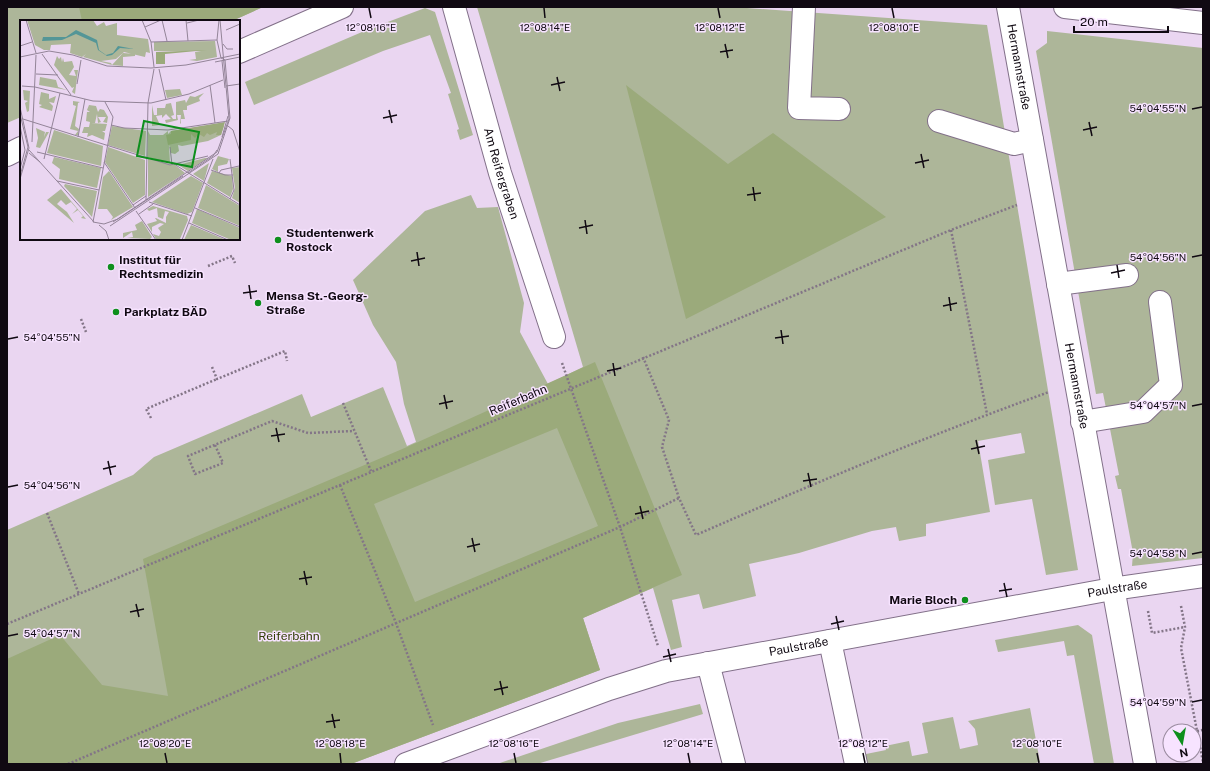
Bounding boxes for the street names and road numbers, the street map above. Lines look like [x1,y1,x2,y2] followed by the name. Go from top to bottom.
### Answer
[1004,23,1034,111] street label: Hermannstraße
[481,126,522,221] street label: Am Reifergraben
[1062,342,1091,430] street label: Hermannstraße
[487,382,549,418] street label: Reiferbahn
[1086,577,1148,600] street label: Paulstraße
[768,634,830,659] street label: Paulstraße

